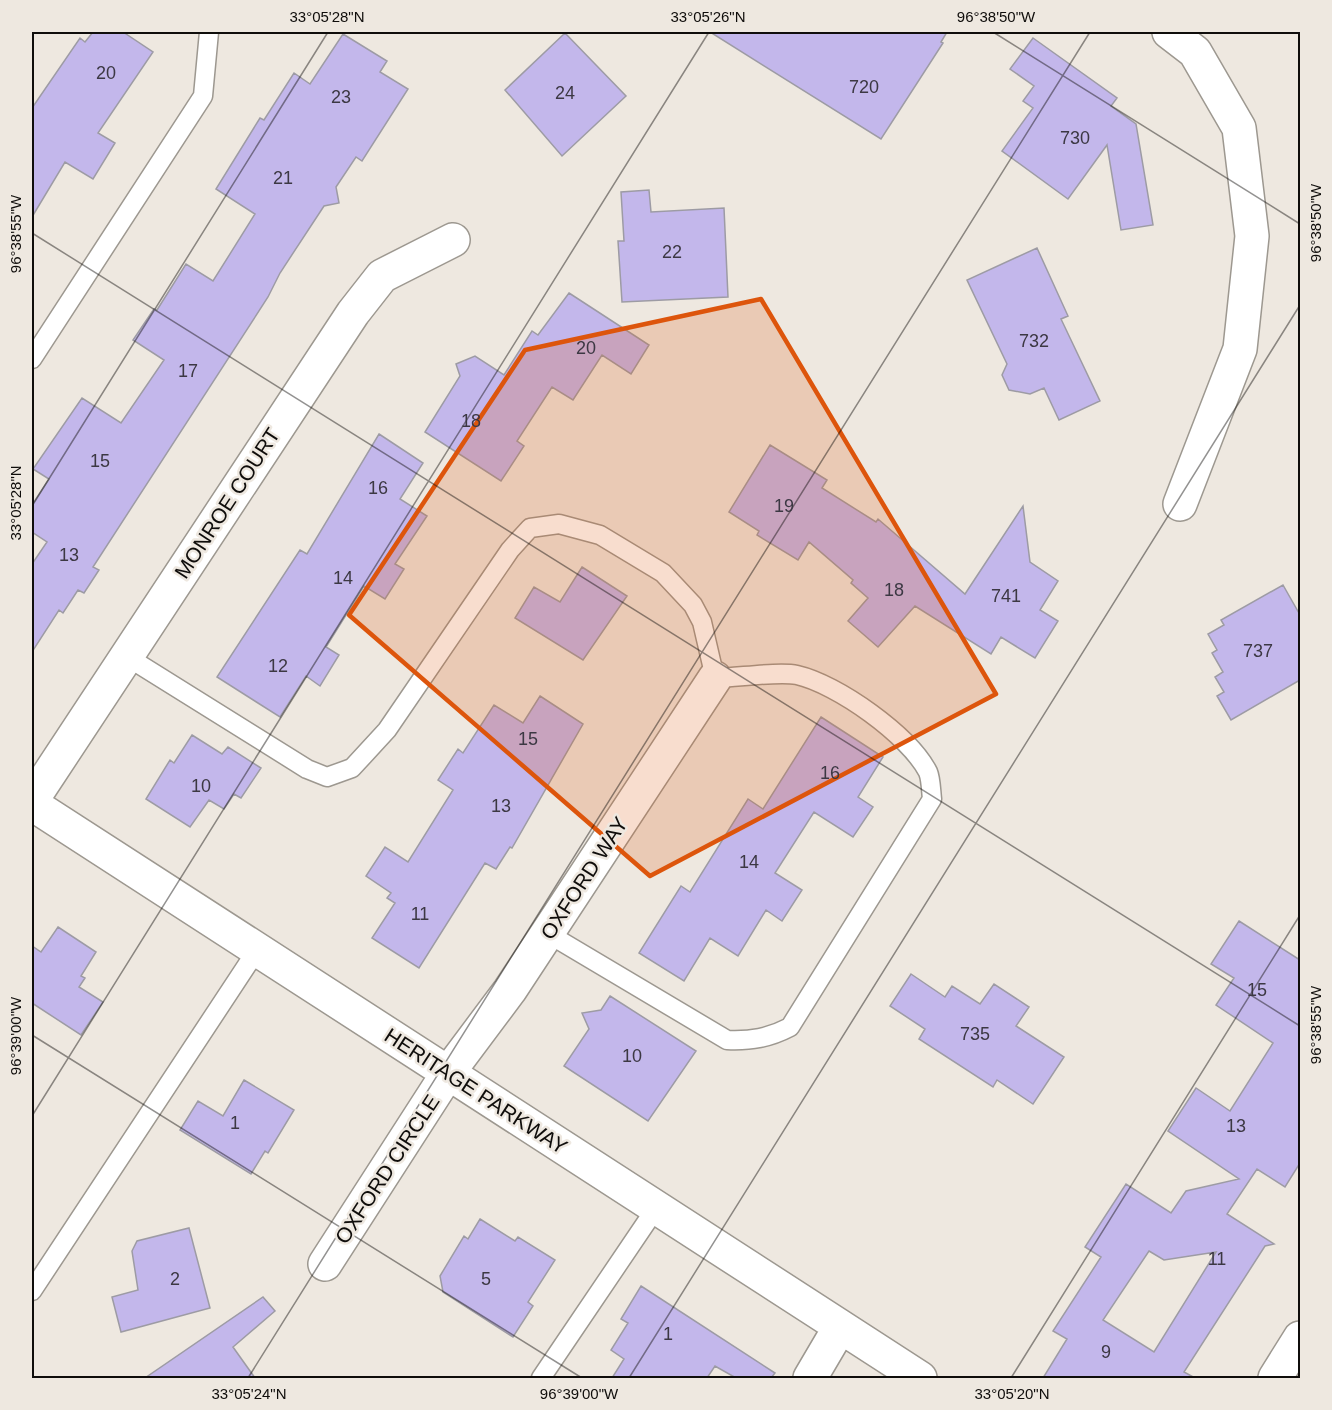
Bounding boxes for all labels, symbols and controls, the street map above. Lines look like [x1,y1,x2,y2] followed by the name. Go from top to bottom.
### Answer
[289,8,365,25] text: 33°05'28"N
[670,8,746,25] text: 33°05'26"N
[957,8,1036,25] text: 96°38'50"W
[96,63,116,83] house number: 20
[849,77,879,97] house number: 720
[555,83,575,103] house number: 24
[331,87,351,107] house number: 23
[1060,128,1090,148] house number: 730
[273,168,293,188] house number: 21
[1307,183,1324,262] text: 96°38'50"W
[7,194,24,273] text: 96°38'55"W
[662,242,682,262] house number: 22
[1019,331,1049,351] house number: 732
[576,338,596,358] house number: 20
[178,361,198,381] house number: 17
[461,411,481,431] house number: 18
[170,423,284,582] street label: MONROE COURT
[90,451,110,471] house number: 15
[7,465,24,541] text: 33°05'28"N
[368,478,388,498] house number: 16
[774,496,794,516] house number: 19
[59,545,79,565] house number: 13
[333,568,353,588] house number: 14
[884,580,904,600] house number: 18
[991,586,1021,606] house number: 741
[1243,641,1273,661] house number: 737
[268,656,288,676] house number: 12
[518,729,538,749] house number: 15
[820,763,840,783] house number: 16
[191,776,211,796] house number: 10
[491,796,511,816] house number: 13
[536,813,632,943] street label: OXFORD WAY
[739,852,759,872] house number: 14
[411,904,429,924] house number: 11
[1247,980,1267,1000] house number: 15
[1307,985,1324,1064] text: 96°38'55"W
[7,996,24,1075] text: 96°39'00"W
[381,1023,571,1159] street label: HERITAGE PARKWAY
[960,1024,990,1044] house number: 735
[622,1046,642,1066] house number: 10
[330,1090,444,1248] street label: OXFORD CIRCLE
[230,1113,240,1133] house number: 1
[1226,1116,1246,1136] house number: 13
[1208,1249,1226,1269] house number: 11
[170,1269,180,1289] house number: 2
[481,1269,491,1289] house number: 5
[663,1324,673,1344] house number: 1
[1101,1342,1111,1362] house number: 9
[211,1385,287,1402] text: 33°05'24"N
[540,1385,619,1402] text: 96°39'00"W
[974,1385,1050,1402] text: 33°05'20"N

